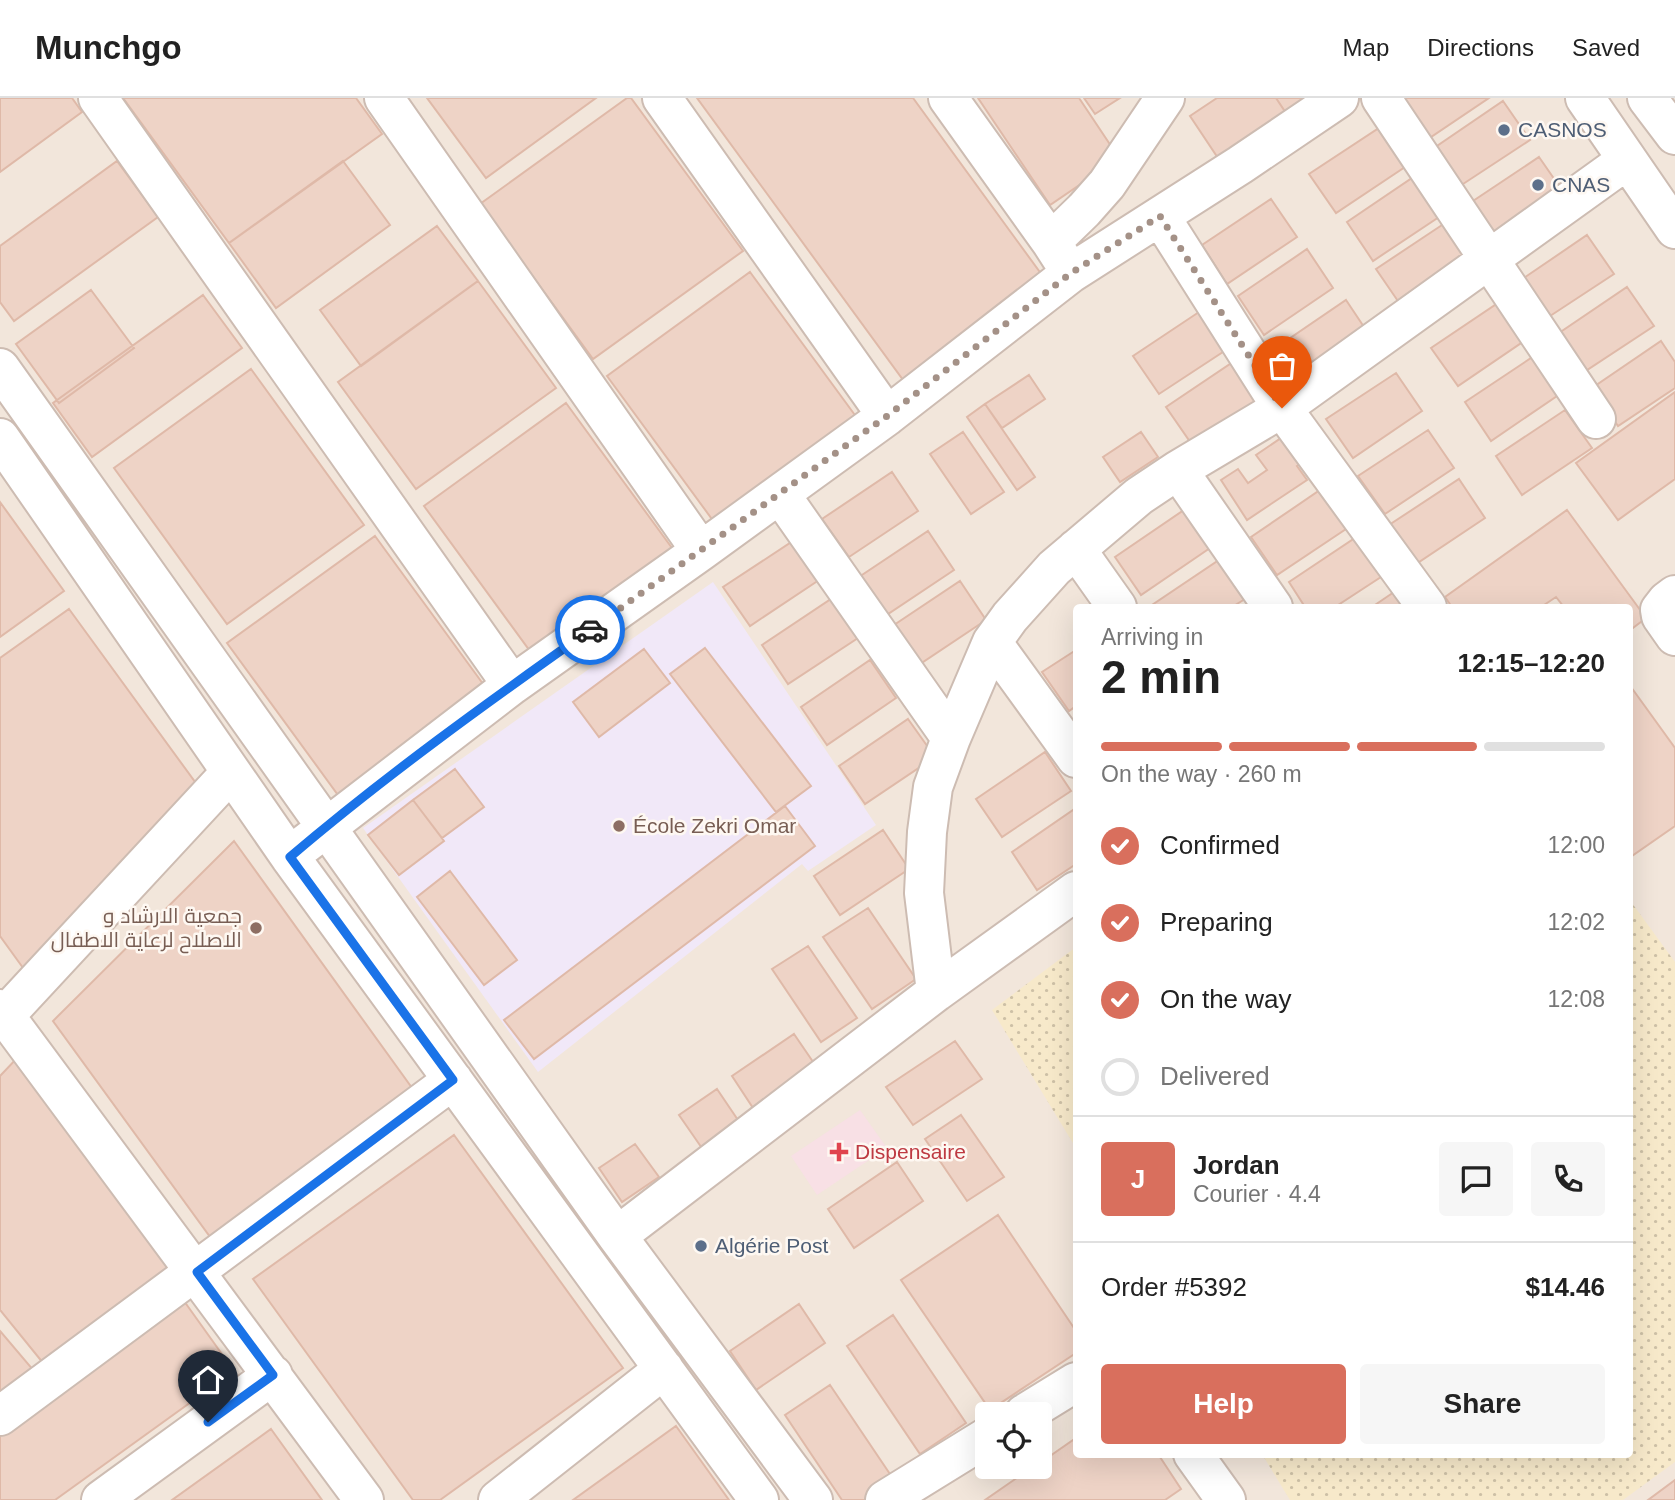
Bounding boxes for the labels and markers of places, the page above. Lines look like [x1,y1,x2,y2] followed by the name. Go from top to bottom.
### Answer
[1518,118,1607,141] place label: CASNOS
[1496,122,1512,138] marker: CASNOS
[1552,173,1610,196] place label: CNAS
[1530,177,1546,193] marker: CNAS
[1252,336,1312,408] pin
[633,814,796,837] place label: École Zekri Omar
[611,818,627,834] marker: École Zekri Omar
[51,904,242,954] place label: جمعية الارشاد و الاصلاح لرعاية الاطفال
[248,920,264,936] marker: جمعية الارشاد و الاصلاح لرعاية الاطفال
[855,1140,966,1163] place label: Dispensaire
[829,1142,849,1162] marker: Dispensaire
[715,1234,828,1257] place label: Algérie Post
[693,1238,709,1254] marker: Algérie Post
[178,1350,238,1422] pin

